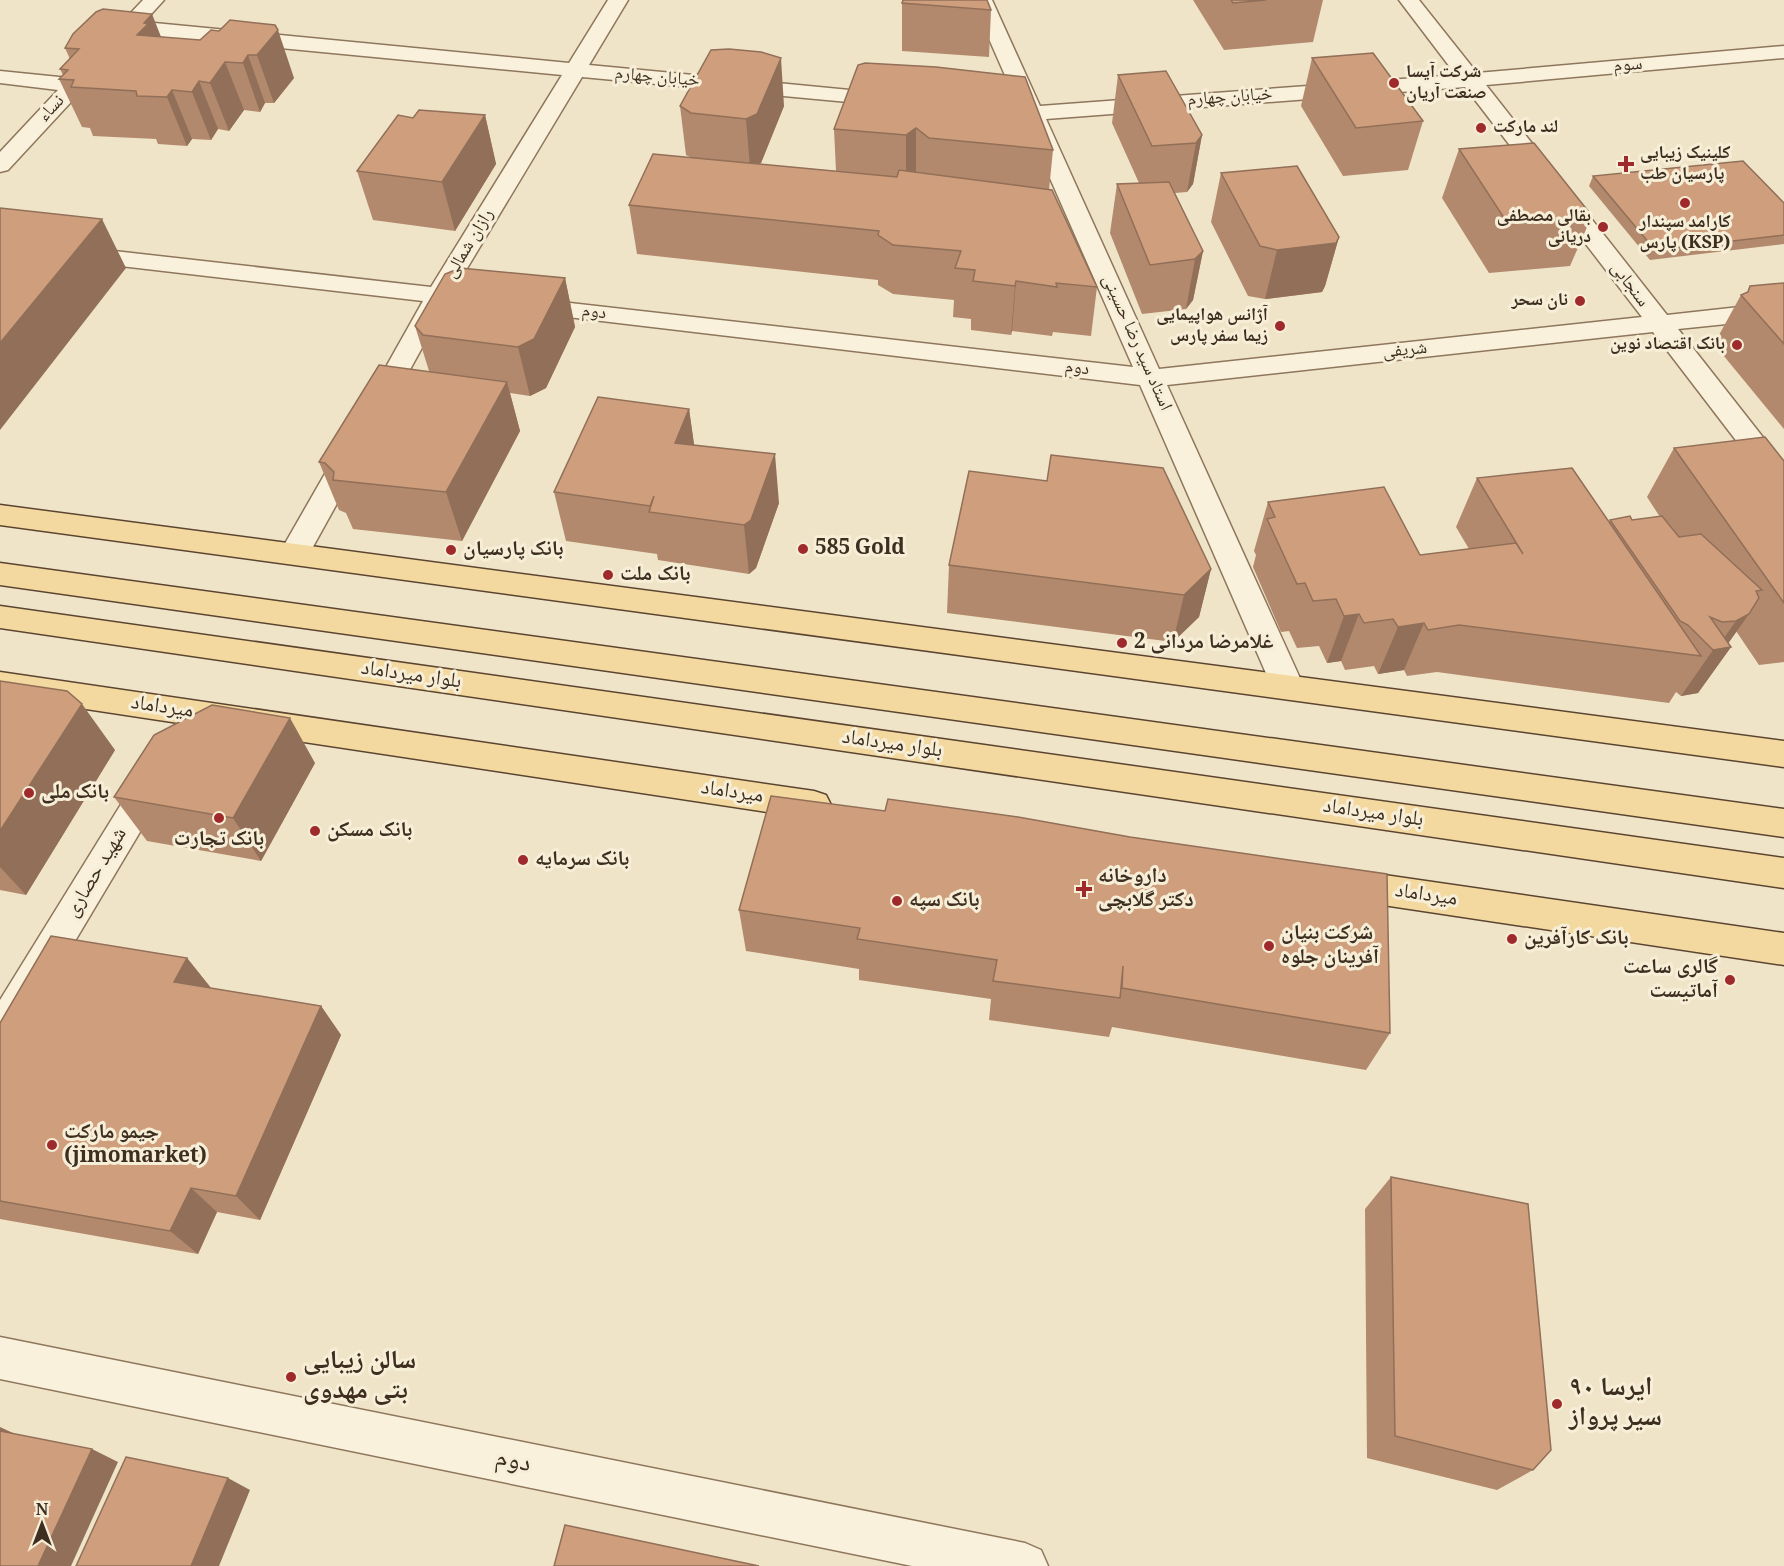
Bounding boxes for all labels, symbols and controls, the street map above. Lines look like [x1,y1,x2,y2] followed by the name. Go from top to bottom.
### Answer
[1612,50,1644,82] street label: سوم
[1406,58,1486,109] place label: شرکت آیسا صنعت آریان
[613,59,701,97] street label: خیابان چهارم
[1387,76,1401,90] marker: شرکت آیسا صنعت آریان
[1186,80,1274,116] street label: خیابان چهارم
[31,88,73,130] street label: نساء
[1493,113,1558,143] place label: لند مارکت
[1474,121,1488,135] marker: لند مارکت
[1640,139,1730,190] place label: کلینیک زیبایی پارسیان طب
[1617,155,1635,173] marker: کلینیک زیبایی پارسیان طب
[1678,196,1692,210] marker: کارامد سپندار پارس (KSP)
[1497,202,1591,253] place label: بقالی مصطفی دریانی
[437,203,503,285] street label: رازان شمالی
[1638,208,1731,259] place label: کارامد سپندار پارس (KSP)
[1596,220,1610,234] marker: بقالی مصطفی دریانی
[1602,256,1656,314] street label: سنجابی
[1092,270,1180,416] street label: استاد سید رضا حسینی
[1510,286,1568,316] place label: نان سحر
[1573,294,1587,308] marker: نان سحر
[580,297,608,329] street label: دوم
[1156,301,1268,352] place label: آژانس هواپیمایی زیما سفر پارس
[1273,319,1287,333] marker: آژانس هواپیمایی زیما سفر پارس
[1610,330,1725,360] place label: بانک اقتصاد نوین
[1381,334,1429,368] street label: شریفی
[1730,338,1744,352] marker: بانک اقتصاد نوین
[1063,353,1091,385] street label: دوم
[815,532,905,567] place label: 585 Gold
[463,533,564,568] place label: بانک پارسیان
[796,542,810,556] marker: 585 Gold
[444,543,458,557] marker: بانک پارسیان
[620,558,691,593] place label: بانک ملت
[601,568,615,582] marker: بانک ملت
[1134,626,1274,661] place label: غلامرضا مردانی 2
[1115,636,1129,650] marker: غلامرضا مردانی 2
[358,652,464,700] street label: بلوار میرداماد
[128,686,196,730] street label: میرداماد
[839,721,945,769] street label: بلوار میرداماد
[698,771,766,815] street label: میرداماد
[41,776,109,811] place label: بانک ملی
[22,786,36,800] marker: بانک ملی
[1320,790,1426,838] street label: بلوار میرداماد
[212,811,226,825] marker: بانک تجارت
[327,814,412,849] place label: بانک مسکن
[56,821,138,925] street label: شهید حصاری
[174,823,264,858] place label: بانک تجارت
[308,824,322,838] marker: بانک مسکن
[535,843,629,878] place label: بانک سرمایه
[516,853,530,867] marker: بانک سرمایه
[1098,860,1194,919] place label: داروخانه دکتر گلابچی
[1392,874,1460,918] street label: میرداماد
[1075,880,1093,898] marker: داروخانه دکتر گلابچی
[909,884,979,919] place label: بانک سپه
[890,894,904,908] marker: بانک سپه
[1281,917,1379,976] place label: شرکت بنیان آفرینان جلوه
[1524,922,1629,957] place label: بانک کارآفرین
[1505,932,1519,946] marker: بانک کارآفرین
[1262,939,1276,953] marker: شرکت بنیان آفرینان جلوه
[1623,951,1718,1010] place label: گالری ساعت آماتیست
[1723,973,1737,987] marker: گالری ساعت آماتیست
[64,1116,207,1175] place label: جیمو مارکت (jimomarket)
[45,1138,59,1152] marker: جیمو مارکت (jimomarket)
[303,1340,416,1414] place label: سالن زیبایی بتی مهدوی
[1568,1367,1662,1441] place label: ایرسا ۹۰ سیر پرواز
[284,1370,298,1384] marker: سالن زیبایی بتی مهدوی
[1550,1397,1564,1411] marker: ایرسا ۹۰ سیر پرواز
[491,1437,535,1487] street label: دوم
[12,1494,72,1554] north arrow
[36,1498,49,1525] text: N

